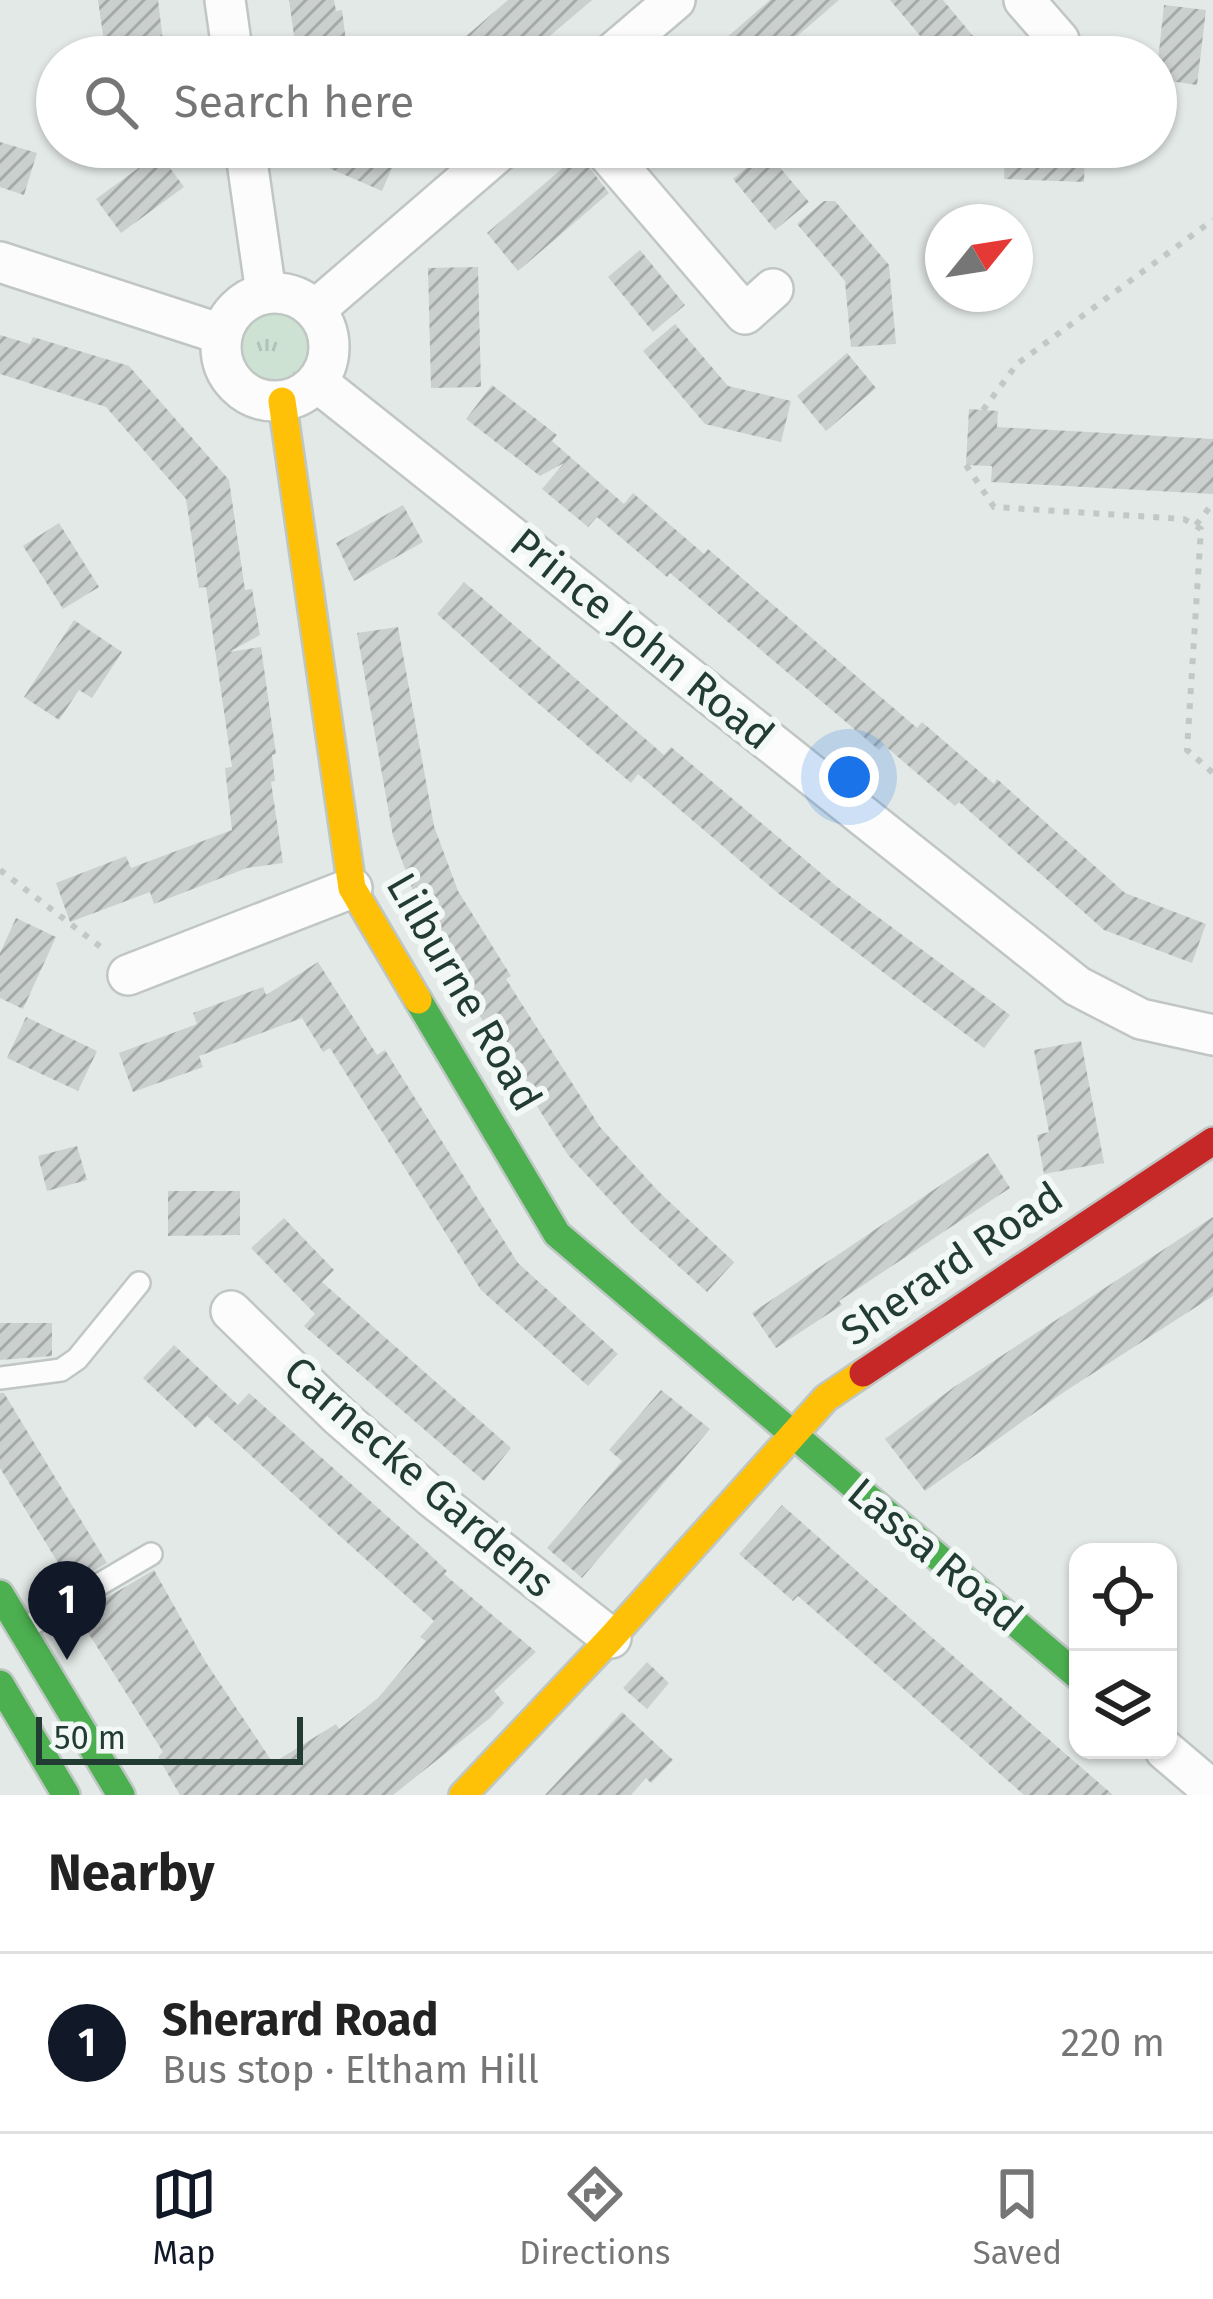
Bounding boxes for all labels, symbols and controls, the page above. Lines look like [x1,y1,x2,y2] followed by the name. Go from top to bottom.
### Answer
[36,36,1177,168] search box
[78,69,144,135] icon: search
[174,75,414,129] text: Search here
[925,204,1033,312] north arrow
[500,518,784,760] street label: Prince John Road
[819,747,879,807] your location
[376,864,552,1120] street label: Lilburne Road
[832,1172,1072,1356] street label: Sherard Road
[274,1346,564,1608] street label: Carnecke Gardens
[838,1468,1032,1642] street label: Lassa Road
[1069,1543,1177,1759] map controls
[1069,1543,1177,1651] button: locate
[28,1561,106,1660] pin: 1
[1069,1651,1177,1759] button: layers
[36,1711,303,1764] scale bar
[54,1718,126,1758] text: 50 m
[48,1842,214,1904] text: Nearby
[162,1993,439,2047] text: Sherard Road
[78,2020,96,2066] text: 1
[1061,2020,1165,2066] text: 220 m
[162,2047,539,2093] text: Bus stop · Eltham Hill
[151,2161,217,2273] tab: Map
[519,2161,671,2273] tab: Directions
[973,2161,1062,2273] tab: Saved

